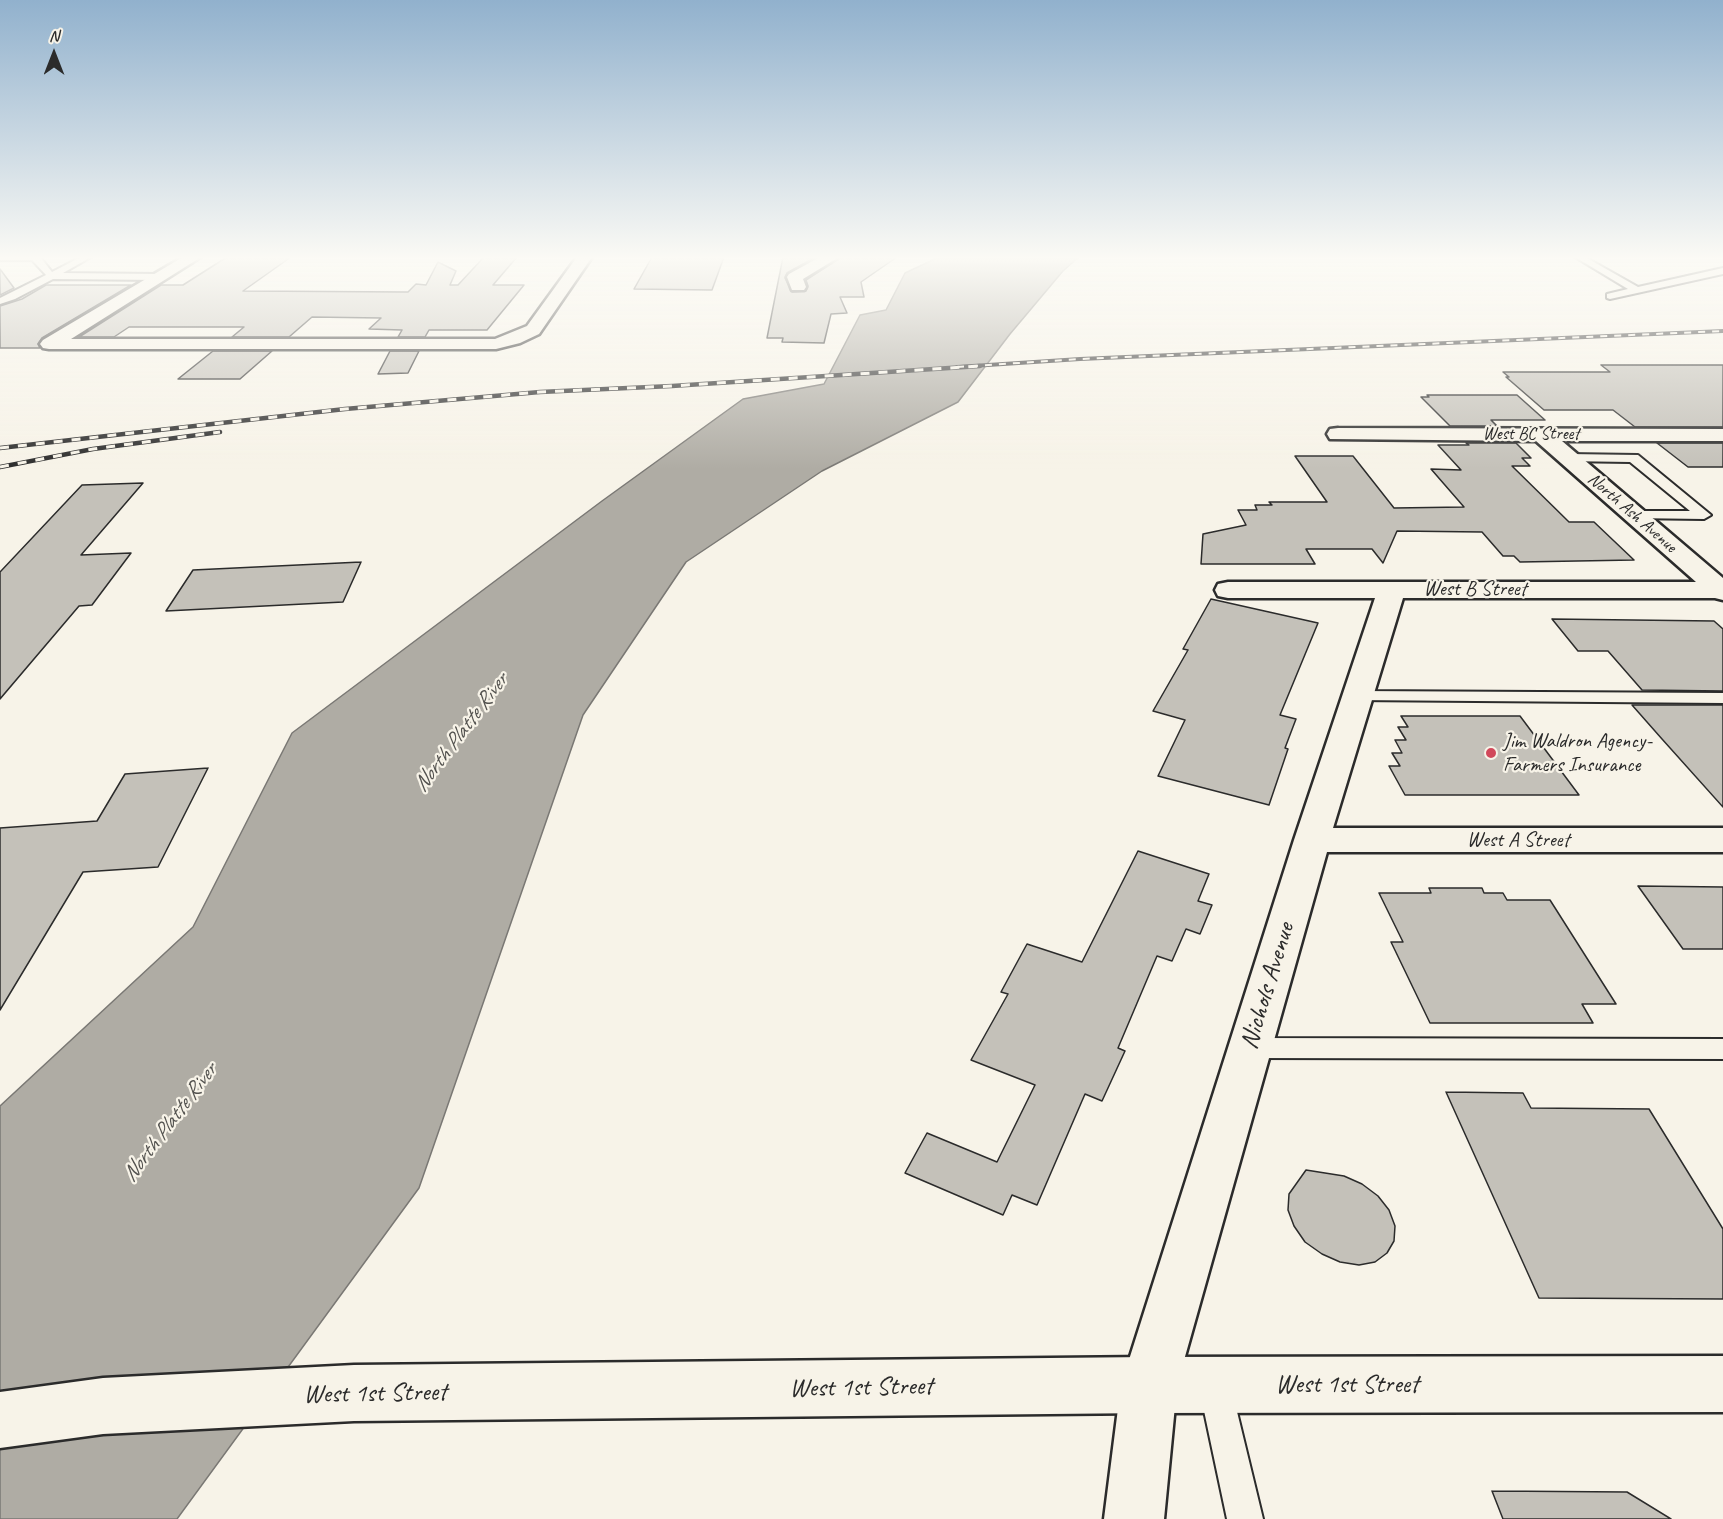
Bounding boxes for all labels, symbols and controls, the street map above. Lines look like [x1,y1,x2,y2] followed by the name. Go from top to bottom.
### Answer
[24,24,84,84] north arrow
[49,26,59,46] text: N
[1483,423,1579,445] street label: West BC Street
[1583,468,1681,558] street label: North Ash Avenue
[1423,576,1527,602] street label: West B Street
[408,669,514,797] water label: North Platte River
[1503,728,1652,778] place label: Jim Waldron Agency- Farmers Insurance
[1484,746,1498,760] marker: Jim Waldron Agency- Farmers Insurance
[1467,827,1569,853] street label: West A Street
[1234,919,1302,1053] street label: Nichols Avenue
[117,1059,223,1187] water label: North Platte River
[1275,1369,1419,1401] street label: West 1st Street
[789,1371,933,1405] street label: West 1st Street
[303,1377,447,1411] street label: West 1st Street

